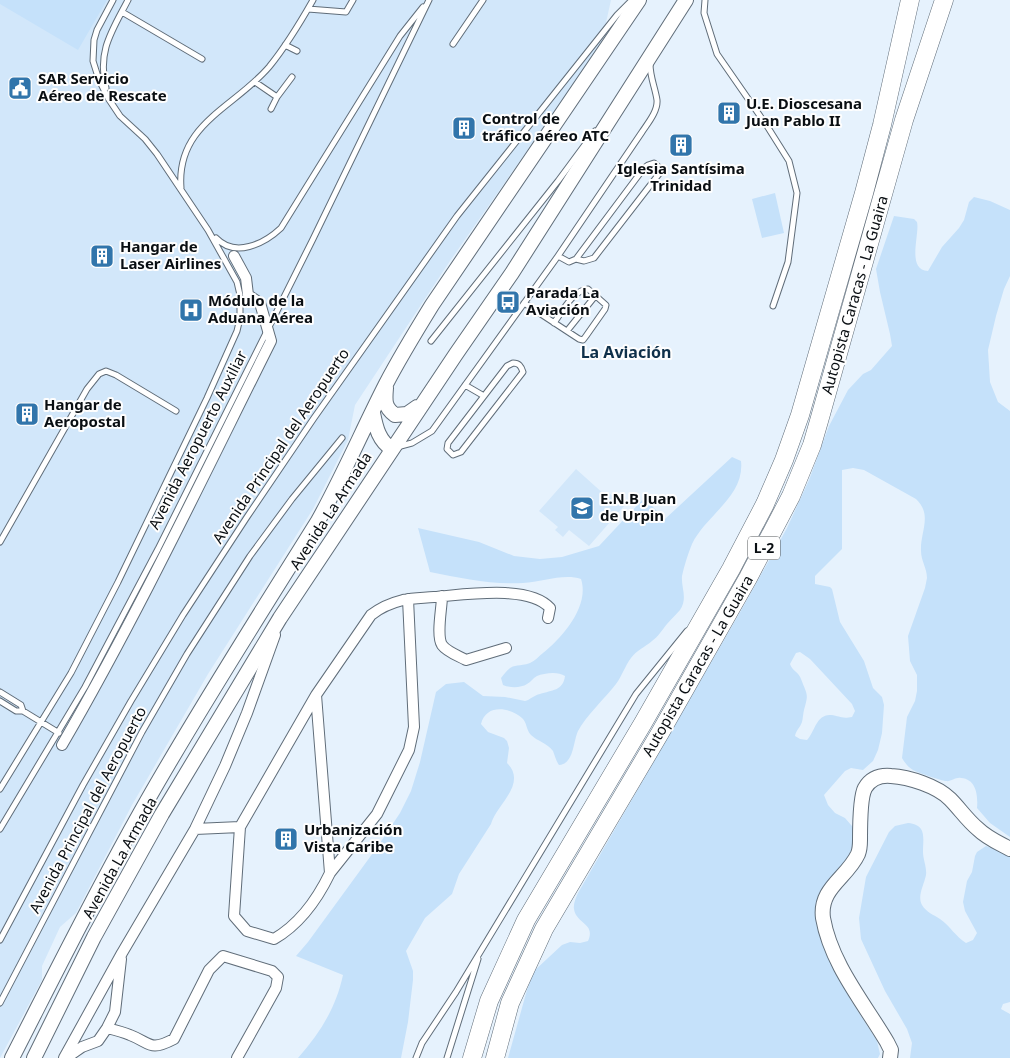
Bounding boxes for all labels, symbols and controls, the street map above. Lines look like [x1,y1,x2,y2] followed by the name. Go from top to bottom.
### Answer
[38,68,167,105] place label: SAR Servicio Aéreo de Rescate
[7,75,33,101] public building icon: SAR Servicio Aéreo de Rescate
[744,93,862,130] place label: U.E. Dioscesana Juan Pablo II
[716,100,742,126] building icon: U.E. Dioscesana Juan Pablo II
[482,108,609,145] place label: Control de tráfico aéreo ATC
[451,115,477,141] building icon: Control de tráfico aéreo ATC
[668,132,694,158] building icon: Iglesia Santísima Trinidad
[617,158,745,195] place label: Iglesia Santísima Trinidad
[816,193,892,396] street label: Autopista Caracas - La Guaira
[120,236,221,273] place label: Hangar de Laser Airlines
[89,243,115,269] building icon: Hangar de Laser Airlines
[526,282,599,319] place label: Parada La Aviación
[495,289,521,315] bus stop icon: Parada La Aviación
[208,290,313,327] place label: Módulo de la Aduana Aérea
[178,297,204,323] hospital icon: Módulo de la Aduana Aérea
[581,341,671,363] district label: La Aviación
[207,344,353,547] street label: Avenida Principal del Aeropuerto
[143,347,251,532] street label: Avenida Aeropuerto Auxiliar
[44,394,125,431] place label: Hangar de Aeropostal
[14,401,40,427] building icon: Hangar de Aeropostal
[285,448,376,573] street label: Avenida La Armada
[600,488,676,525] place label: E.N.B Juan de Urpin
[569,495,595,521] school or university icon: E.N.B Juan de Urpin
[748,536,780,560] road number: L-2
[637,571,757,760] street label: Autopista Caracas - La Guaira
[24,703,150,916] street label: Avenida Principal del Aeropuerto
[77,793,161,922] street label: Avenida La Armada
[304,819,402,856] place label: Urbanización Vista Caribe
[273,826,299,852] building icon: Urbanización Vista Caribe

